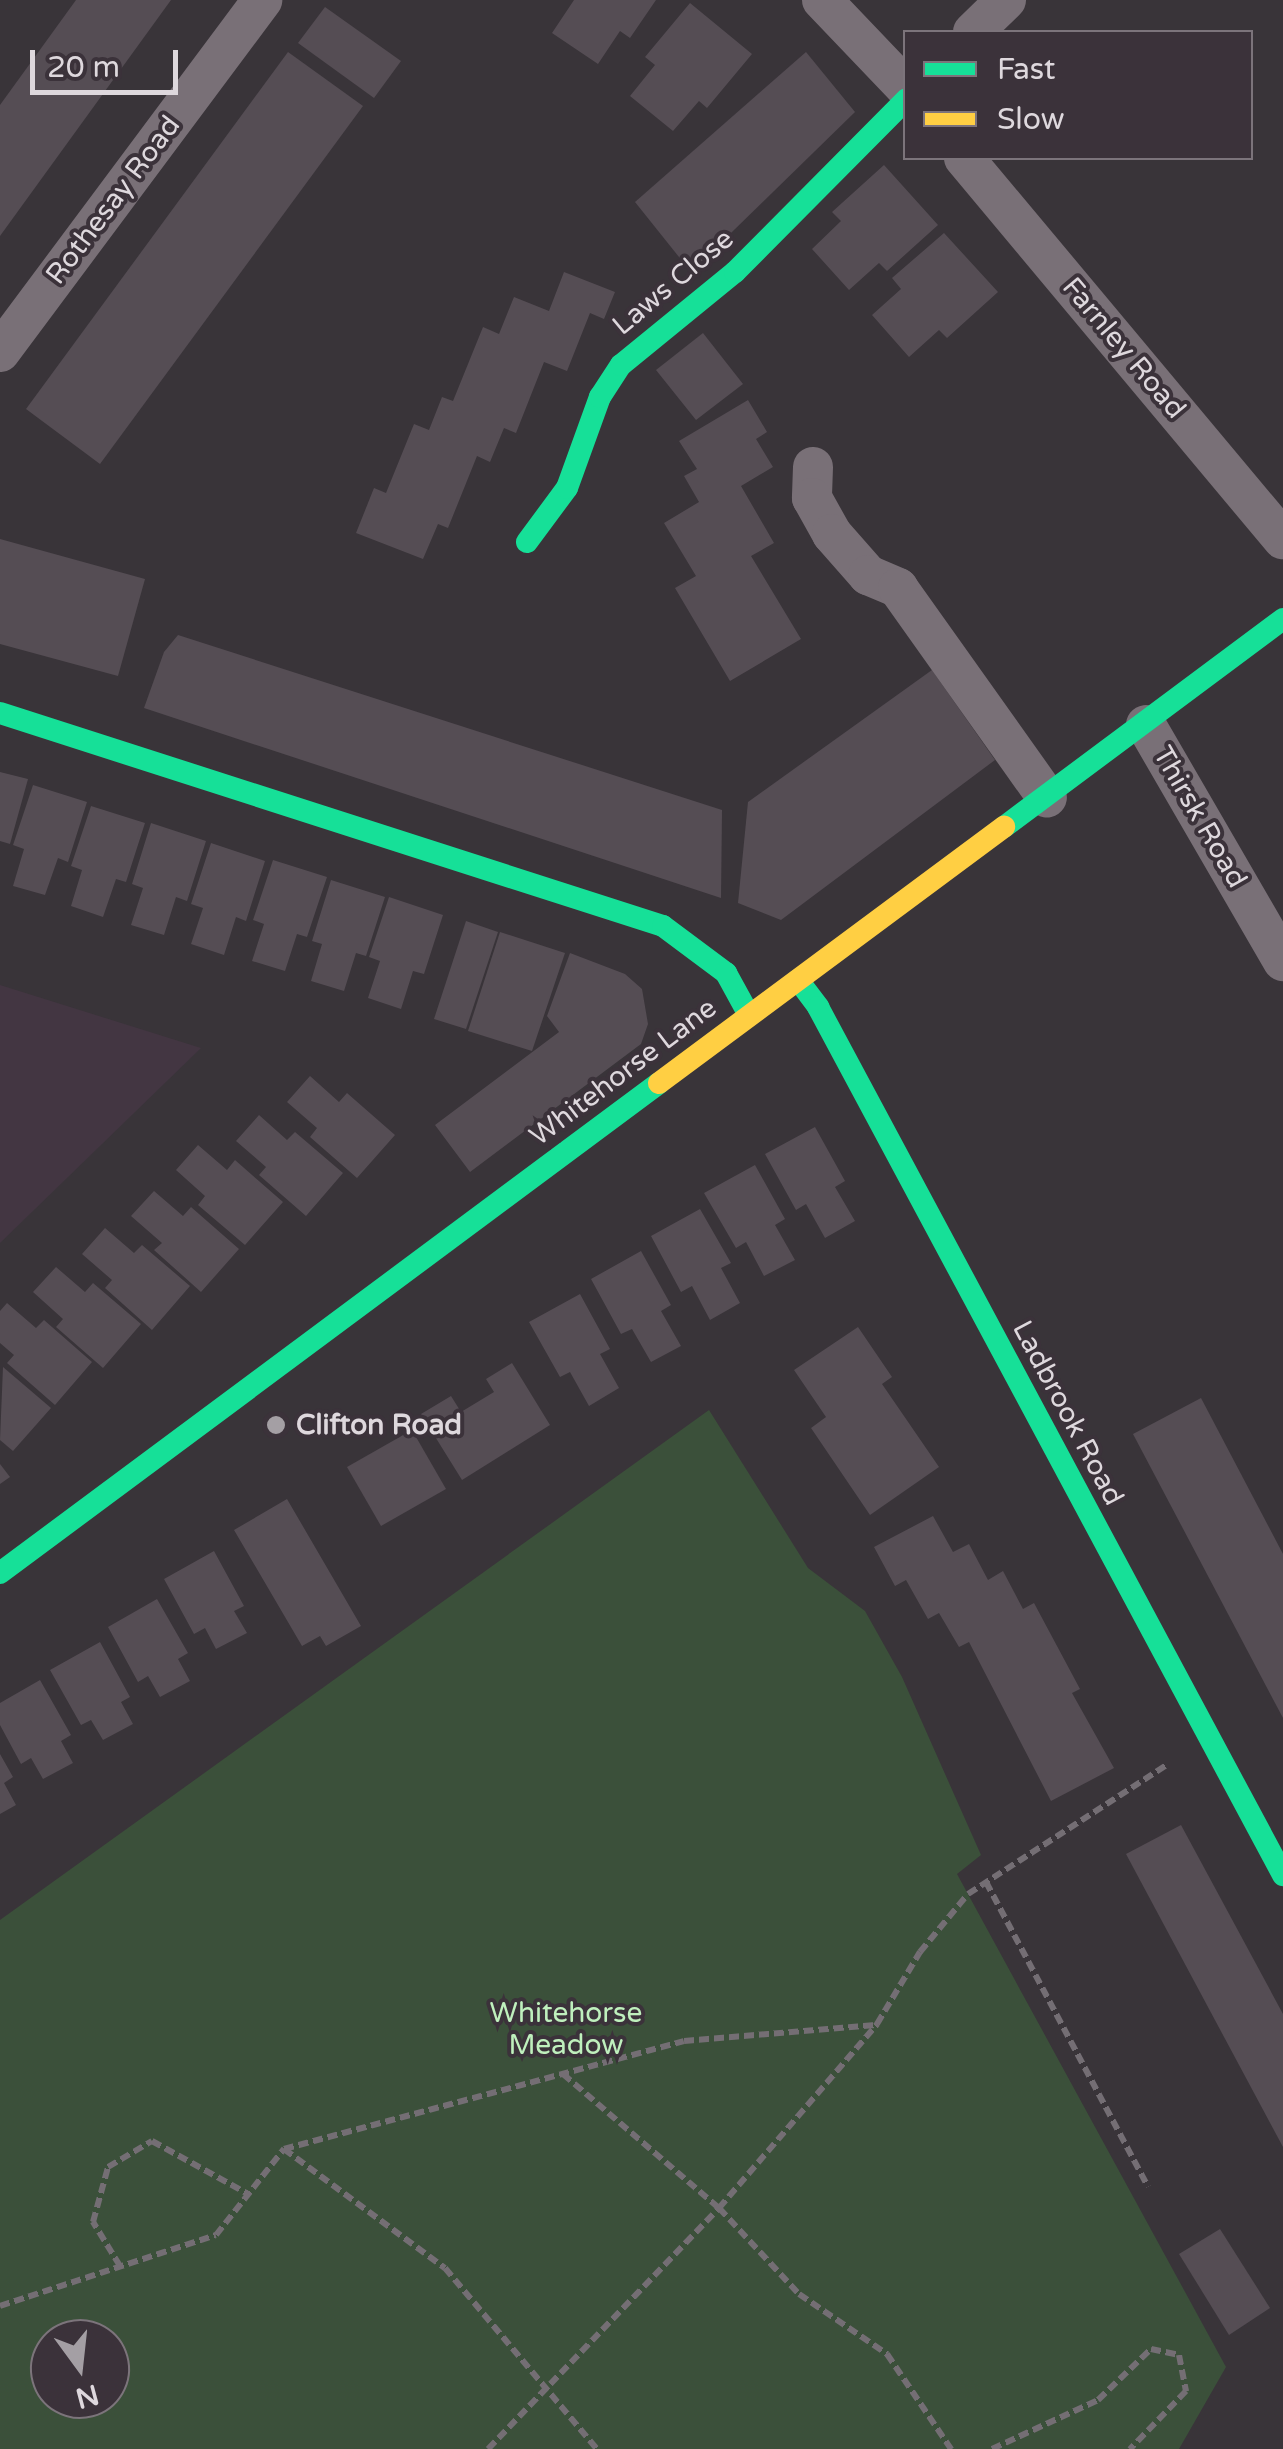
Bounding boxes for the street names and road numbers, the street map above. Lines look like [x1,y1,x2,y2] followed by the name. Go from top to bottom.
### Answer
[39,109,187,291] street label: Rothesay Road
[606,222,740,342] street label: Laws Close
[1055,271,1193,425] street label: Farnley Road
[1146,740,1254,894] street label: Thirsk Road
[523,991,723,1153] street label: Whitehorse Lane
[1005,1315,1131,1511] street label: Ladbrook Road

